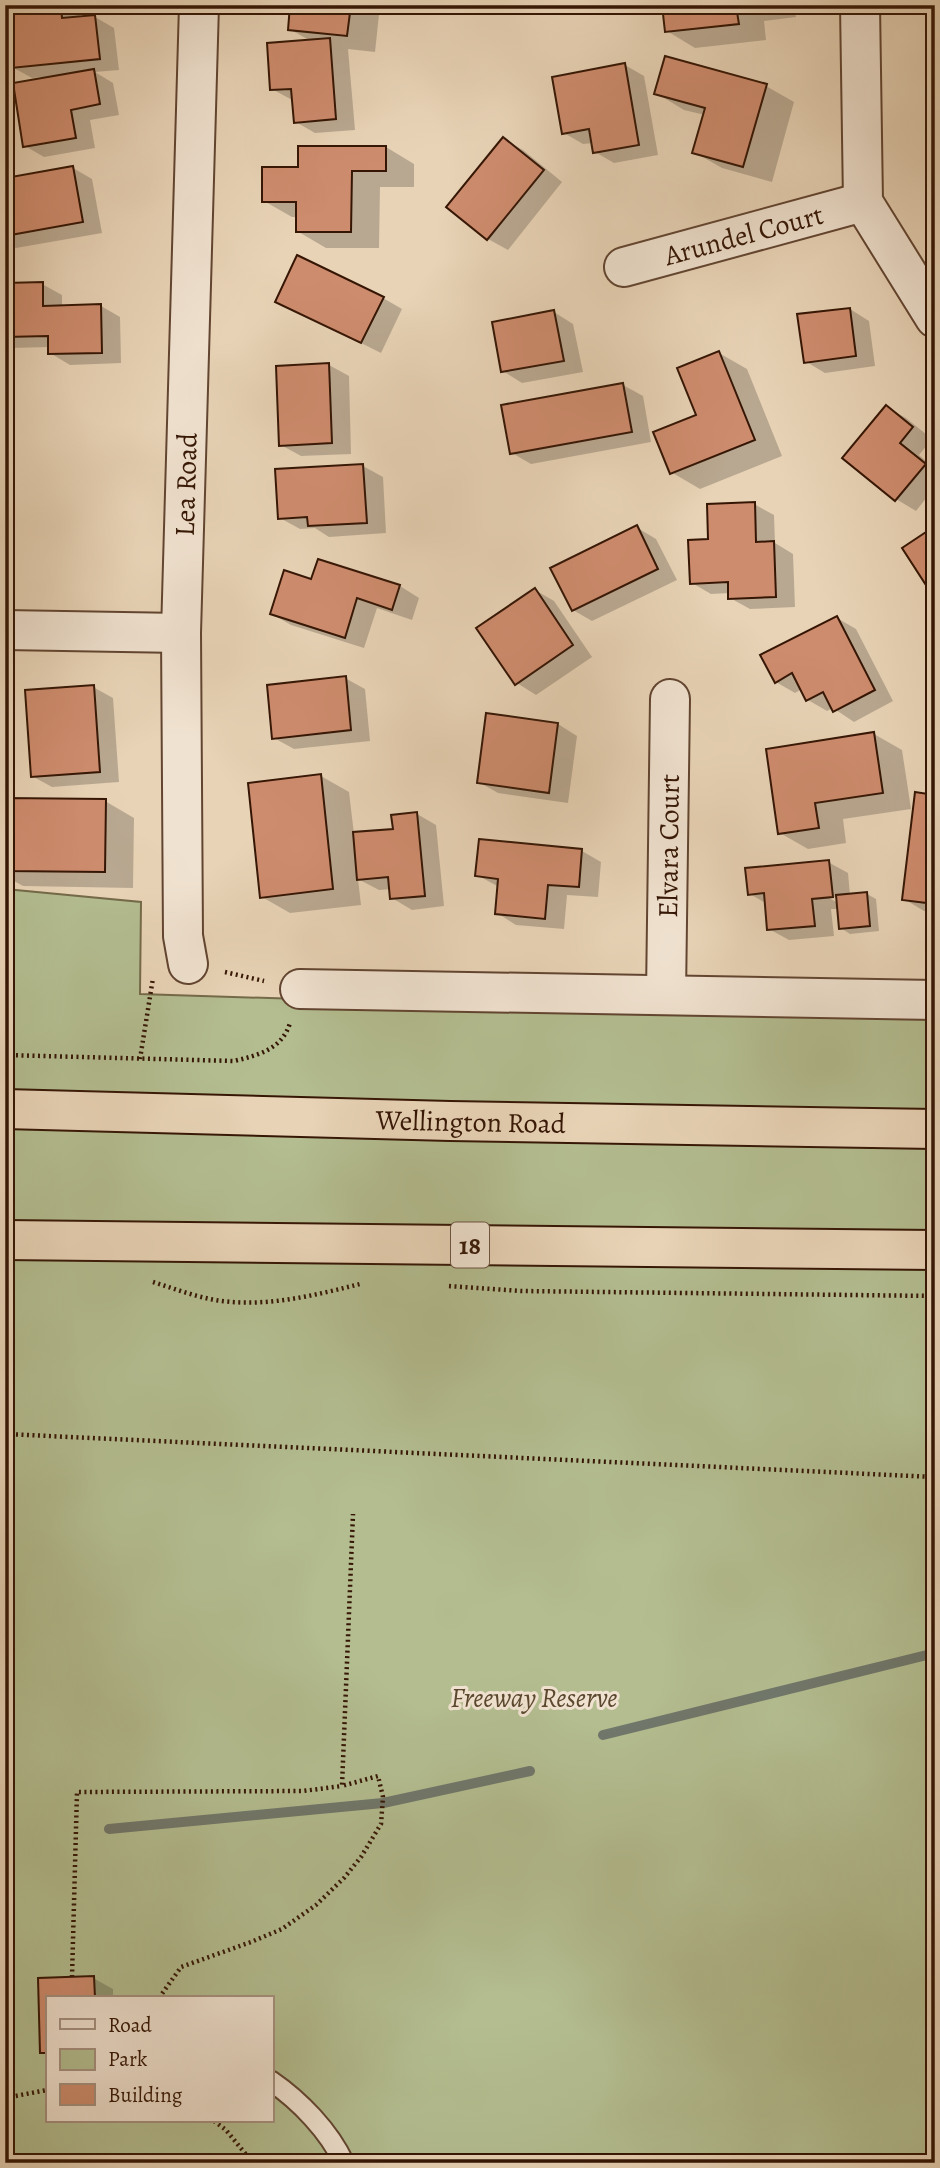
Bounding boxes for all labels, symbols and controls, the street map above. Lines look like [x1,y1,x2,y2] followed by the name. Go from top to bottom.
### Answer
[659,196,828,275] street label: Arundel Court
[166,431,207,537] street label: Lea Road
[649,774,689,918] street label: Elvara Court
[374,1101,567,1143] street label: Wellington Road
[451,1222,489,1268] road number: 18
[451,1679,617,1717] park label: Freeway Reserve
[46,1996,273,2122] legend
[108,2011,152,2039] text: Road
[108,2045,148,2073] text: Park
[108,2081,183,2109] text: Building

